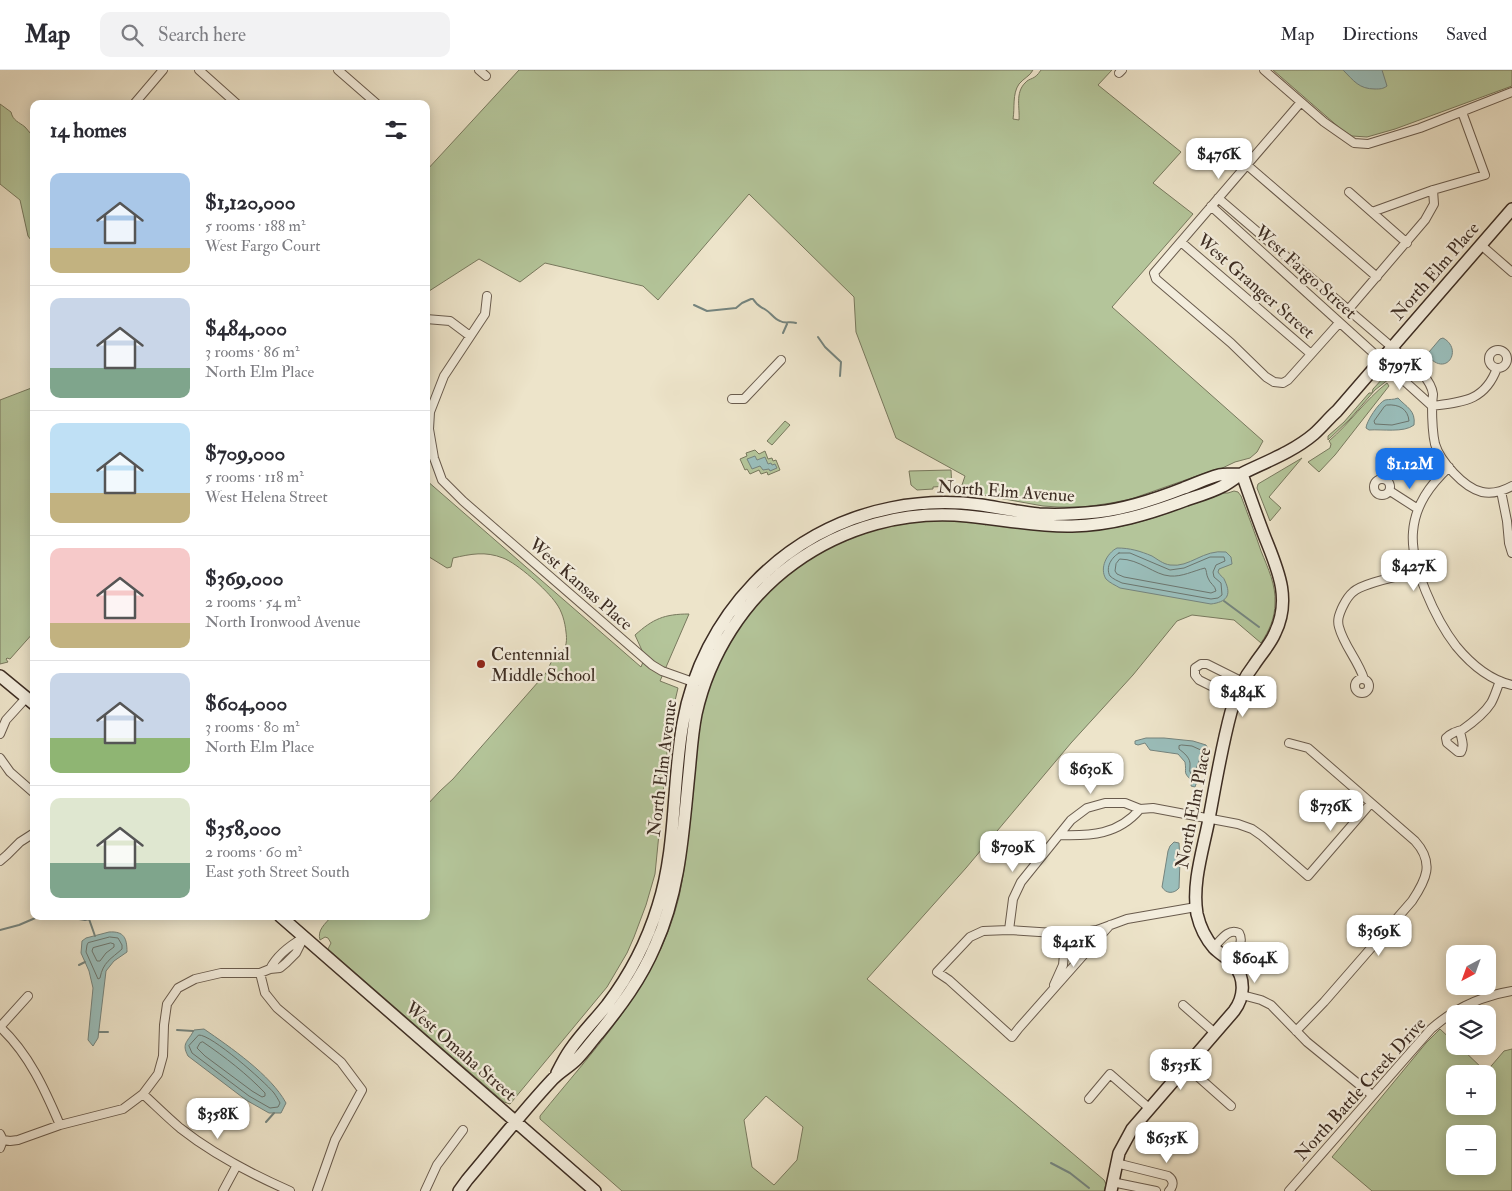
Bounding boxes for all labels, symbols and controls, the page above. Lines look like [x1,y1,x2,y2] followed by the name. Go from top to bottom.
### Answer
[100,12,450,57] search box
[25,19,70,50] text: Map
[118,21,146,49] icon: search
[158,23,246,47] text: Search here
[1281,23,1314,46] text: Map
[1342,23,1418,46] text: Directions
[1446,23,1487,46] text: Saved
[382,116,410,144] icon: filters
[50,117,127,144] text: 14 homes
[1184,138,1254,180] pin: $476K
[1197,144,1241,164] text: $476K
[205,189,296,216] text: $1,120,000
[90,193,150,253] icon: home
[205,216,306,236] text: 5 rooms · 188 m²
[1386,217,1485,325] street label: North Elm Place
[1249,220,1362,324] street label: West Fargo Street
[1191,228,1319,344] street label: West Granger Street
[205,236,320,256] text: West Fargo Court
[205,315,287,342] text: $484,000
[90,318,150,378] icon: home
[205,342,299,362] text: 3 rooms · 86 m²
[1365,348,1435,391] pin: $797K
[1378,355,1422,375] text: $797K
[205,362,314,382] text: North Elm Place
[205,440,285,467] text: $709,000
[90,443,150,503] icon: home
[1369,448,1451,490] pin: $1.12M
[1386,454,1434,474] text: $1.12M
[205,467,304,487] text: 5 rooms · 118 m²
[937,475,1076,508] street label: North Elm Avenue
[205,487,328,507] text: West Helena Street
[523,532,638,636] street label: West Kansas Place
[1379,550,1449,592] pin: $427K
[1392,556,1436,576] text: $427K
[205,565,284,592] text: $369,000
[90,568,150,628] icon: home
[205,592,301,612] text: 2 rooms · 54 m²
[205,612,360,632] text: North Ironwood Avenue
[491,643,596,687] place label: Centennial Middle School
[475,658,487,670] marker: Centennial Middle School
[1208,676,1278,718] pin: $484K
[1221,682,1266,702] text: $484K
[205,690,287,717] text: $604,000
[90,693,150,753] icon: home
[643,698,682,838] street label: North Elm Avenue
[205,717,300,737] text: 3 rooms · 80 m²
[205,737,314,757] text: North Elm Place
[1170,745,1217,871] street label: North Elm Place
[1056,752,1126,795] pin: $630K
[1070,759,1112,779] text: $630K
[1296,790,1366,832] pin: $736K
[1310,796,1352,816] text: $736K
[205,815,281,842] text: $358,000
[90,818,150,878] icon: home
[978,830,1048,873] pin: $709K
[991,837,1035,857] text: $709K
[205,842,302,862] text: 2 rooms · 60 m²
[205,862,350,882] text: East 50th Street South
[1344,914,1414,957] pin: $369K
[1358,921,1400,941] text: $369K
[1039,926,1109,968] pin: $421K
[1053,932,1095,952] text: $421K
[1220,942,1290,984] pin: $604K
[1446,945,1496,995] north arrow
[1446,945,1496,1175] map controls
[1232,948,1278,968] text: $604K
[400,996,521,1106] street label: West Omaha Street
[1446,1005,1496,1055] button: layers
[1290,1012,1431,1166] street label: North Battle Creek Drive
[1146,1048,1216,1091] pin: $535K
[1161,1055,1201,1075] text: $535K
[1446,1065,1496,1115] button: +
[183,1098,253,1140] pin: $358K
[198,1104,238,1124] text: $358K
[1132,1122,1202,1164] pin: $635K
[1446,1125,1496,1175] button: −
[1146,1128,1188,1148] text: $635K

